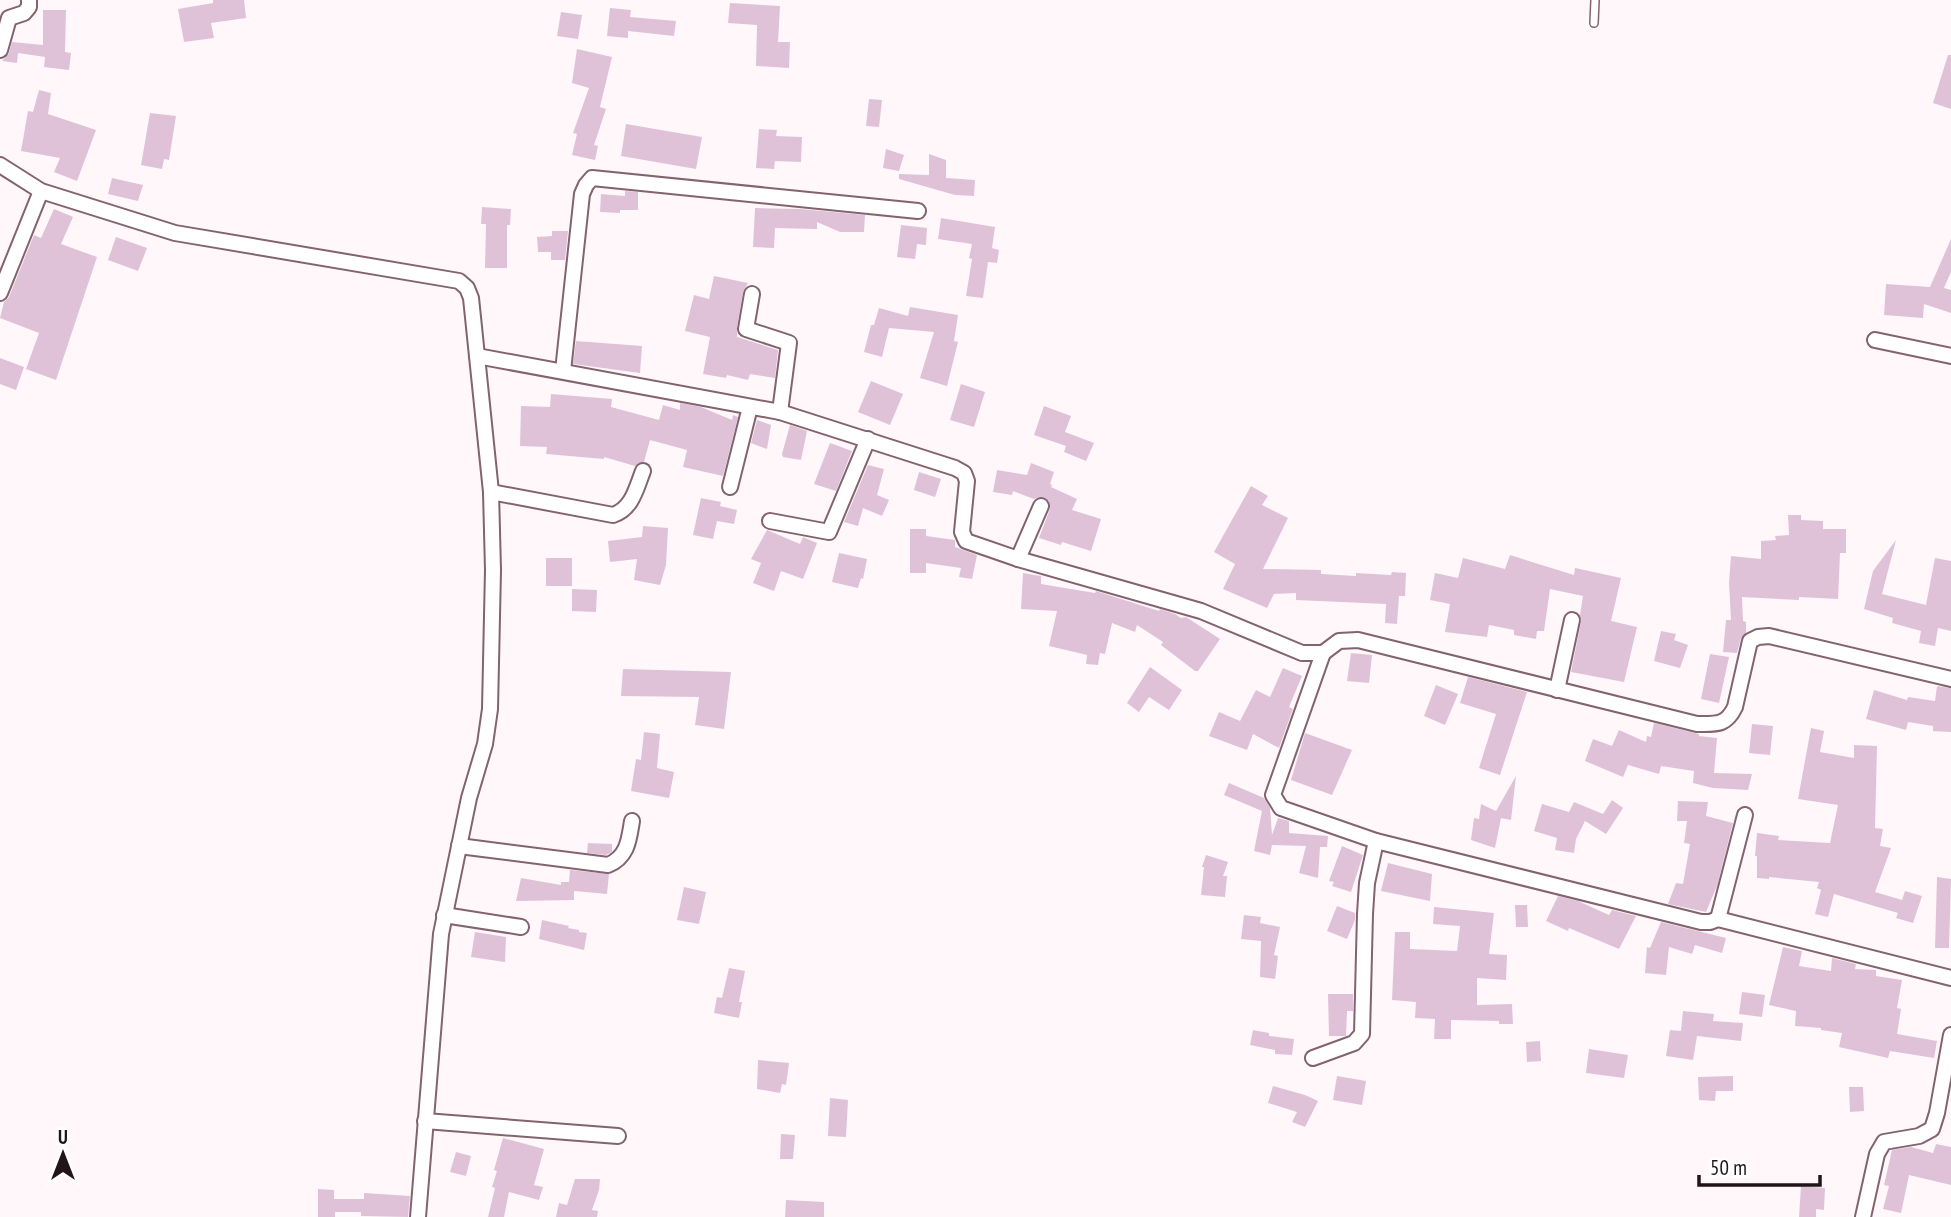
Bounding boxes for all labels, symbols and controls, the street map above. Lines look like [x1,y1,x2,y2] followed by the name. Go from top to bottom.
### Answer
[28,1119,98,1189] north arrow
[58,1125,68,1149] text: U
[1699,1144,1820,1188] scale bar
[1710,1154,1747,1181] text: 50 m

